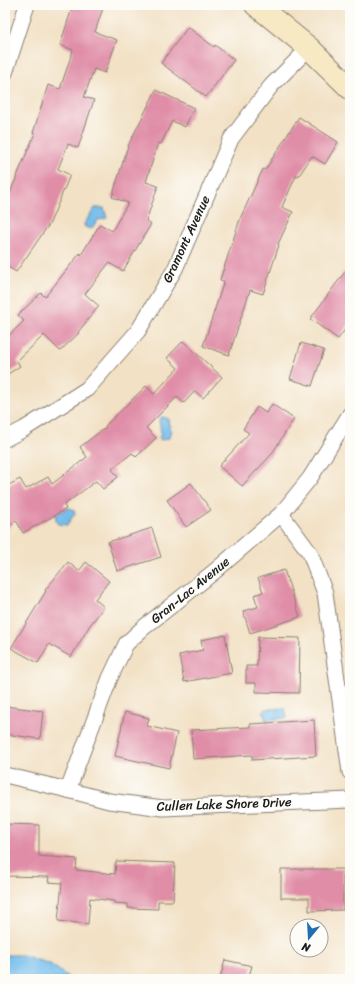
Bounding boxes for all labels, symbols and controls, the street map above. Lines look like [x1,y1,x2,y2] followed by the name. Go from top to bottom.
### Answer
[156,191,216,287] street label: Gramont Avenue
[145,550,235,629] street label: Gran-Lac Avenue
[156,790,292,818] street label: Cullen Lake Shore Drive
[289,918,329,958] north arrow
[299,937,314,958] text: N

